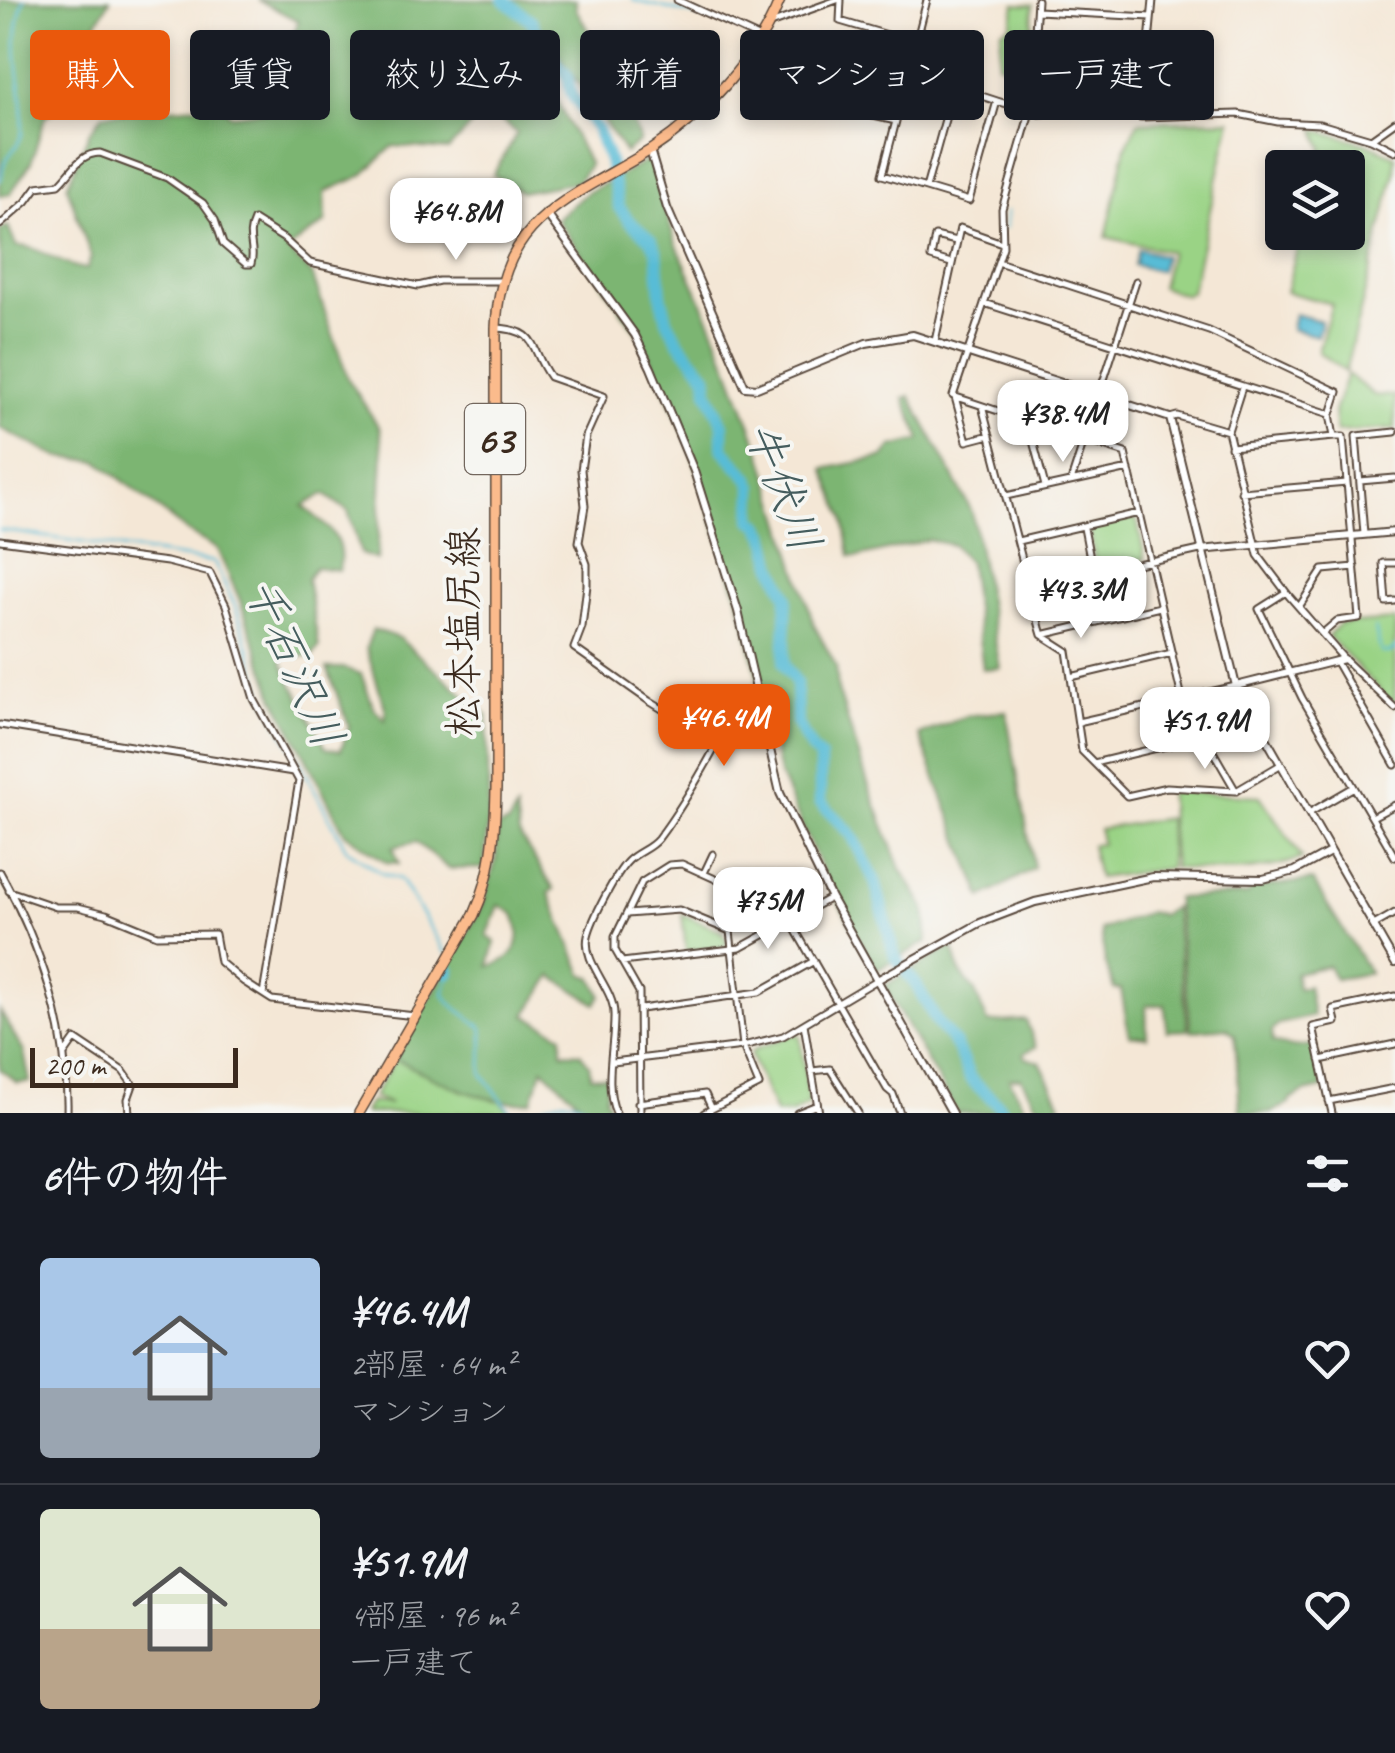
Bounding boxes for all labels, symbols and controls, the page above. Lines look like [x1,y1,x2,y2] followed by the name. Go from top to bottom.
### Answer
[30,30,170,120] chip: 購入
[190,30,330,120] chip: 賃貸
[350,30,560,120] chip: 絞り込み
[580,30,720,120] chip: 新着
[740,30,984,120] chip: マンション
[1004,30,1214,120] chip: 一戸建て
[1265,150,1365,250] map controls
[1265,150,1365,250] button: layers
[375,178,537,263] pin: ¥64.8M
[412,190,500,231] text: ¥64.8M
[982,380,1144,465] pin: ¥38.4M
[1019,392,1107,433] text: ¥38.4M
[465,404,525,474] road number: 63
[732,413,833,560] water label: 牛伏川
[437,527,490,737] street label: 松本塩尻線
[1000,556,1162,641] pin: ¥43.3M
[1037,568,1125,609] text: ¥43.3M
[231,569,356,756] water label: 千石沢川
[643,684,805,769] pin: ¥46.4M
[1124,687,1286,772] pin: ¥51.9M
[680,696,768,737] text: ¥46.4M
[1162,699,1248,740] text: ¥51.9M
[709,867,827,952] pin: ¥75M
[735,879,801,920] text: ¥75M
[30,1043,238,1088] scale bar
[45,1048,105,1083] text: 200 m
[1300,1146,1355,1201] icon: filters
[40,1151,228,1204] text: 6件の物件
[350,1285,465,1338] text: ¥46.4M
[120,1298,240,1418] icon: home
[1300,1331,1355,1386] icon: heart
[350,1344,515,1385] text: 2部屋 · 64 m²
[350,1391,509,1432] text: マンション
[350,1536,463,1589] text: ¥51.9M
[120,1549,240,1669] icon: home
[1300,1582,1355,1637] icon: heart
[350,1595,515,1636] text: 4部屋 · 96 m²
[350,1642,478,1683] text: 一戸建て

